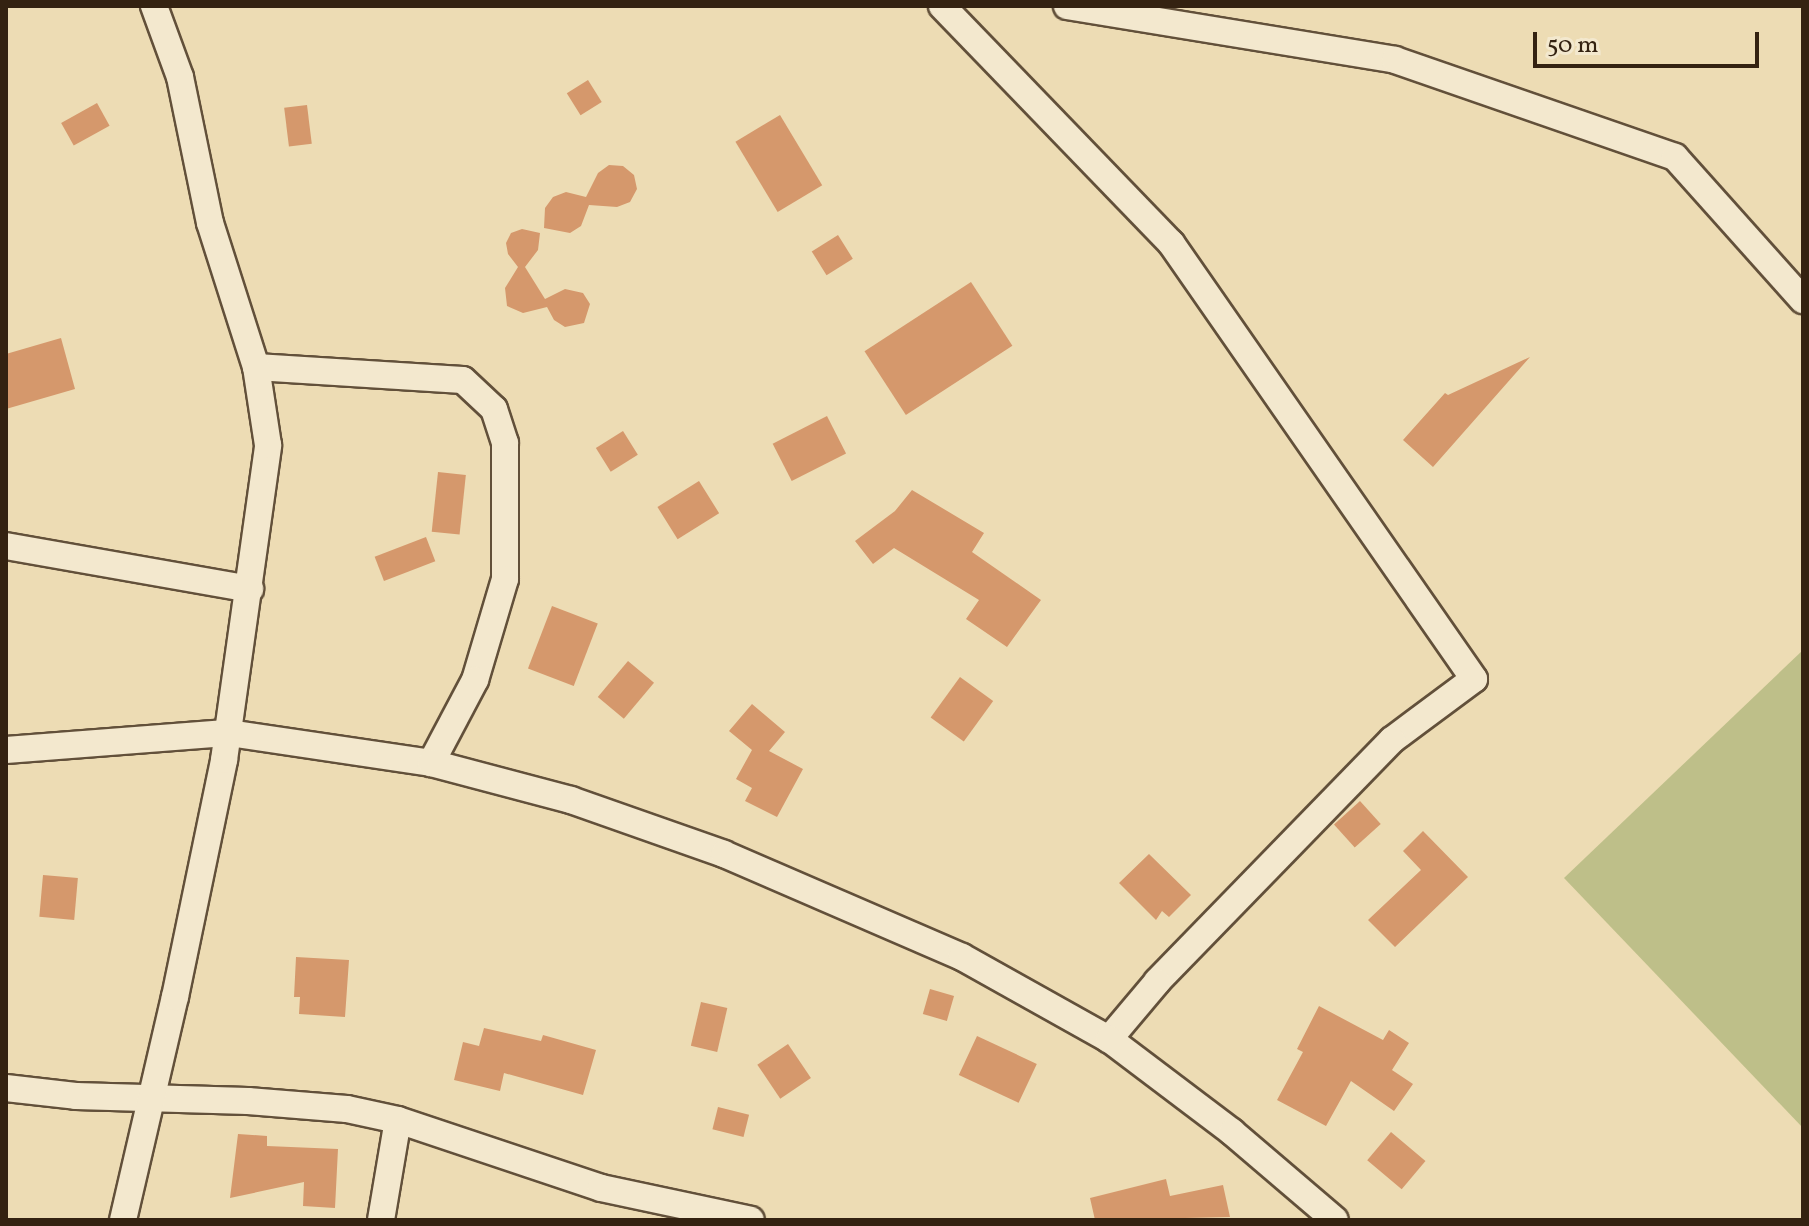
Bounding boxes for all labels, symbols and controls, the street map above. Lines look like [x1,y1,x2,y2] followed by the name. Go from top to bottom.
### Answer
[1537,16,1763,66] scale bar
[1547,29,1599,63] text: 50 m

